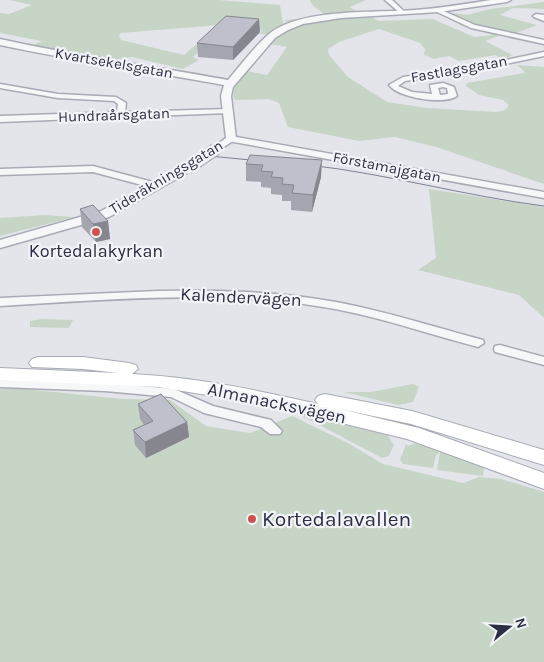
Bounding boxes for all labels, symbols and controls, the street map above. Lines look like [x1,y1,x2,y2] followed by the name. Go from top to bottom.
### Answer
[54,44,174,82] street label: Kvartsekelsgatan
[409,52,509,86] street label: Fastlagsgatan
[58,104,170,126] street label: Hundraårsgatan
[106,136,226,218] street label: Tideräkningsgatan
[332,148,442,186] street label: Förstamajgatan
[90,226,102,238] marker: Kortedalakyrkan
[29,240,163,262] place label: Kortedalakyrkan
[180,283,302,311] street label: Kalendervägen
[206,378,348,428] street label: Almanacksvägen
[262,507,411,531] place label: Kortedalavallen
[246,513,258,525] marker: Kortedalavallen
[484,602,534,652] north arrow
[511,616,531,631] text: N

